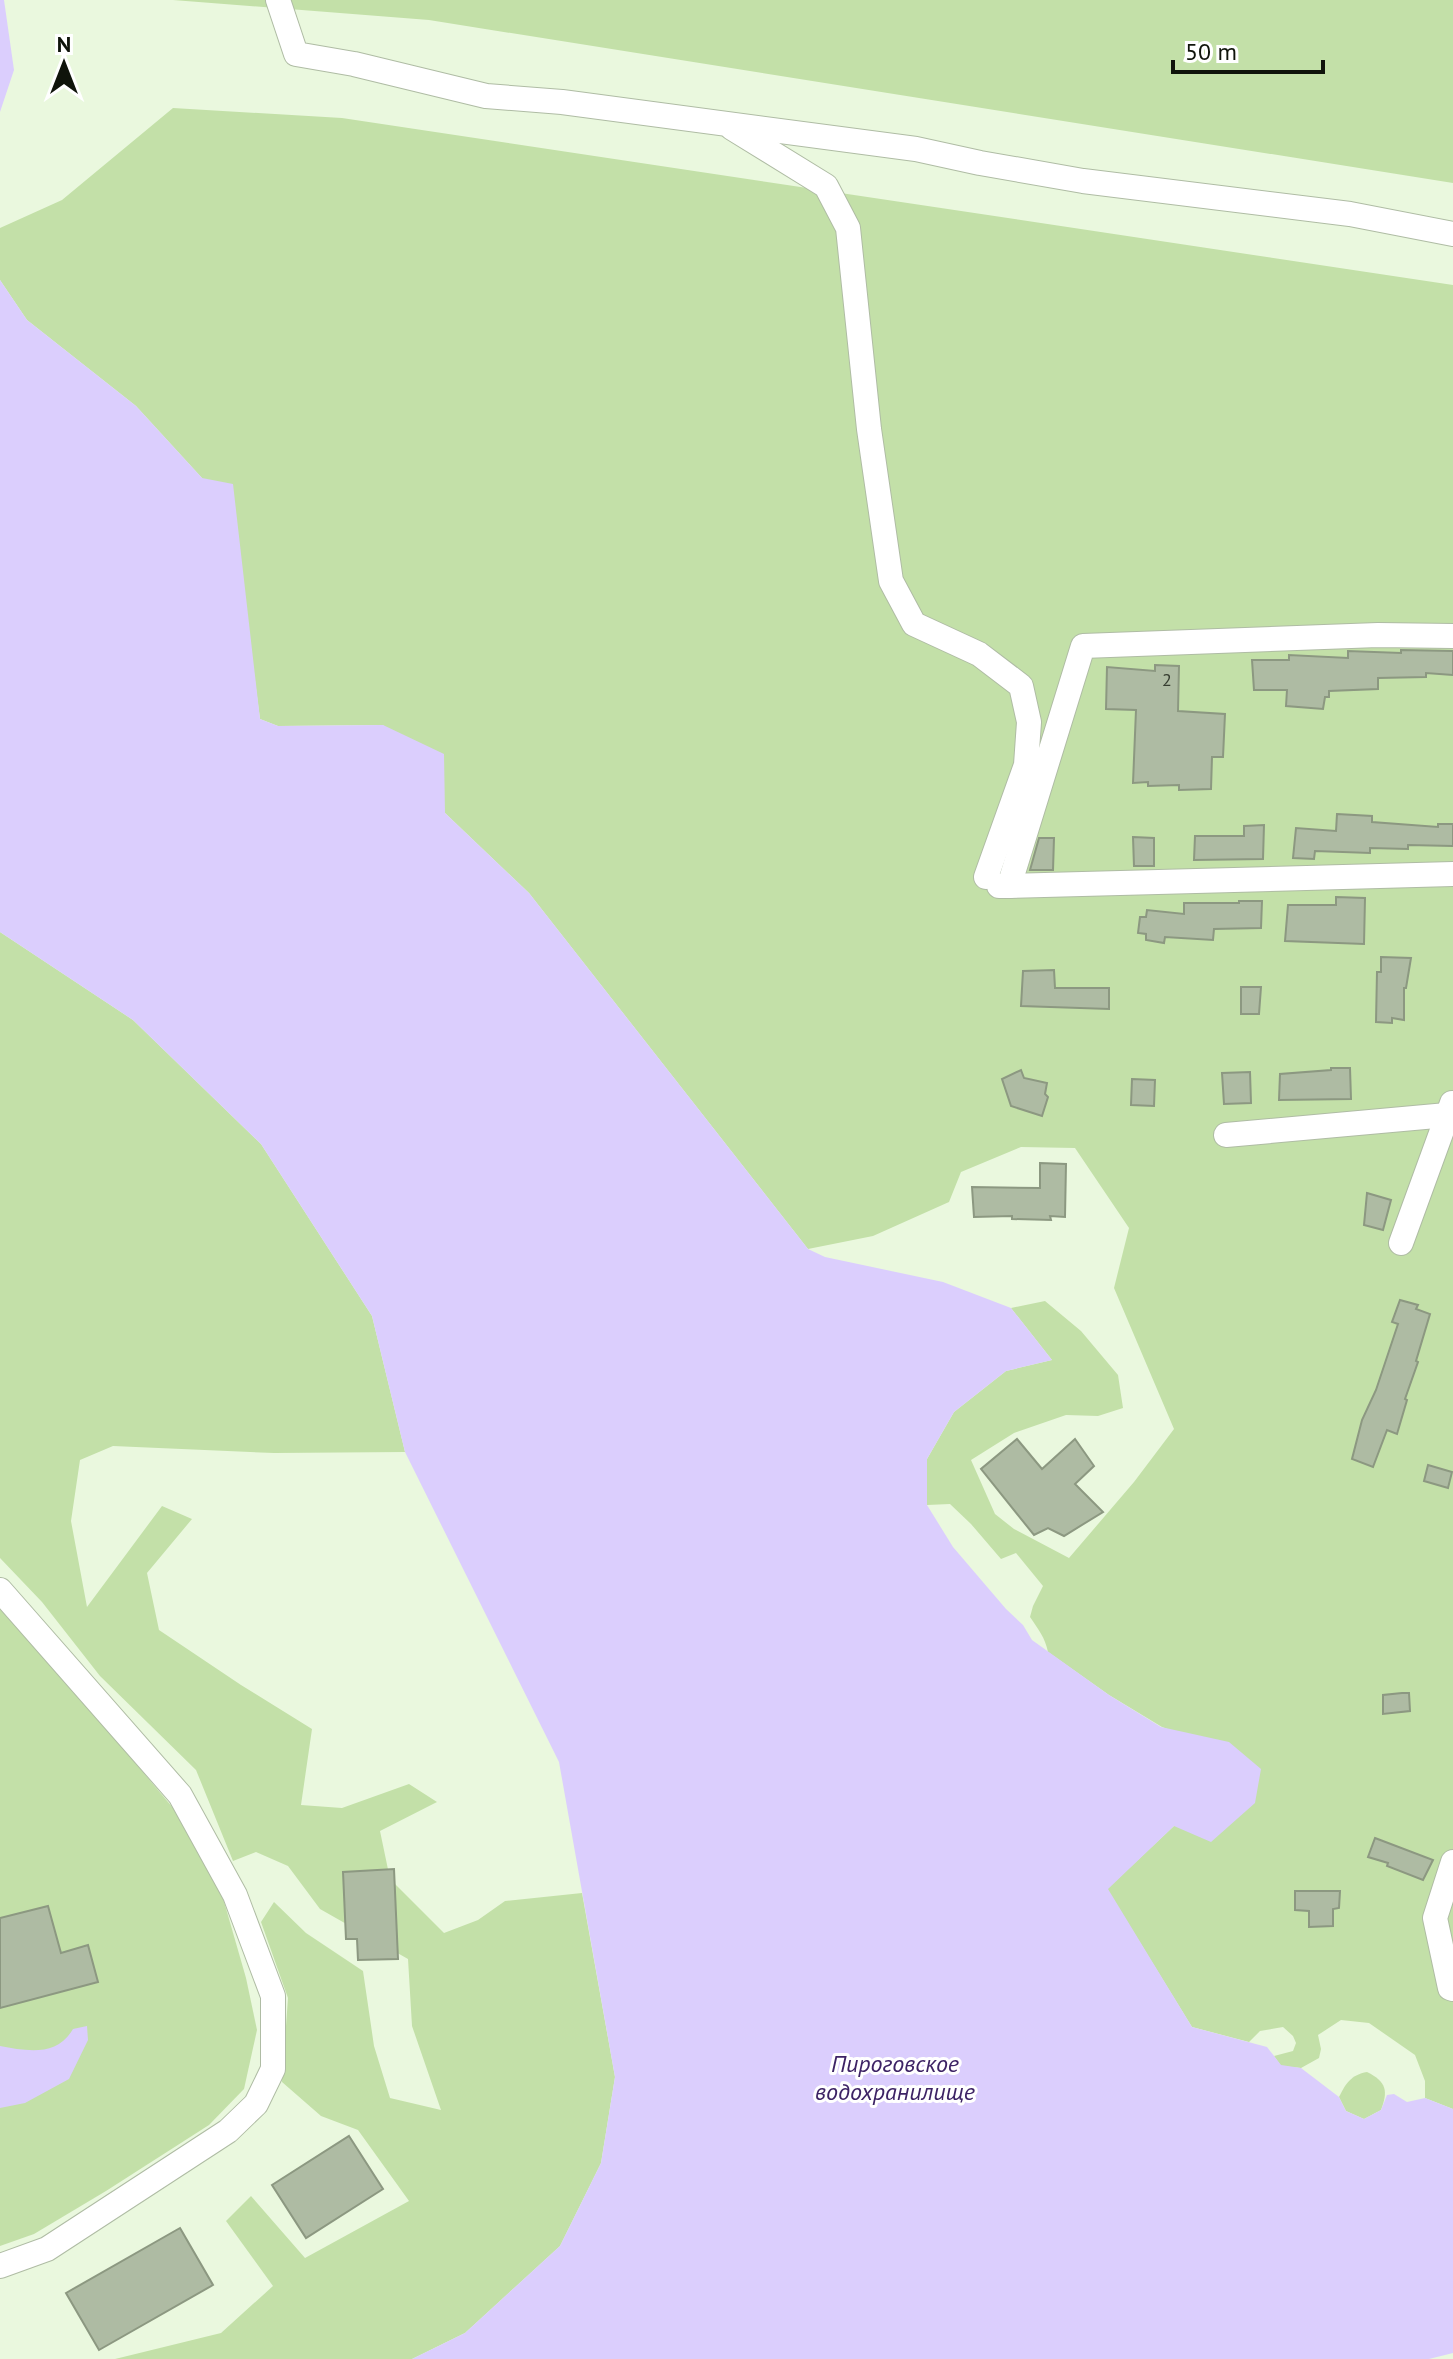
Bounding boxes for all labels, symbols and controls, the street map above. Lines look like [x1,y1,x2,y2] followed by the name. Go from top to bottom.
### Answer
[24,24,104,104] north arrow
[1173,24,1323,74] scale bar
[57,30,71,58] text: N
[1185,36,1237,67] text: 50 m
[1162,668,1172,691] house number: 2
[815,2048,975,2107] water label: Пироговское водохранилище

